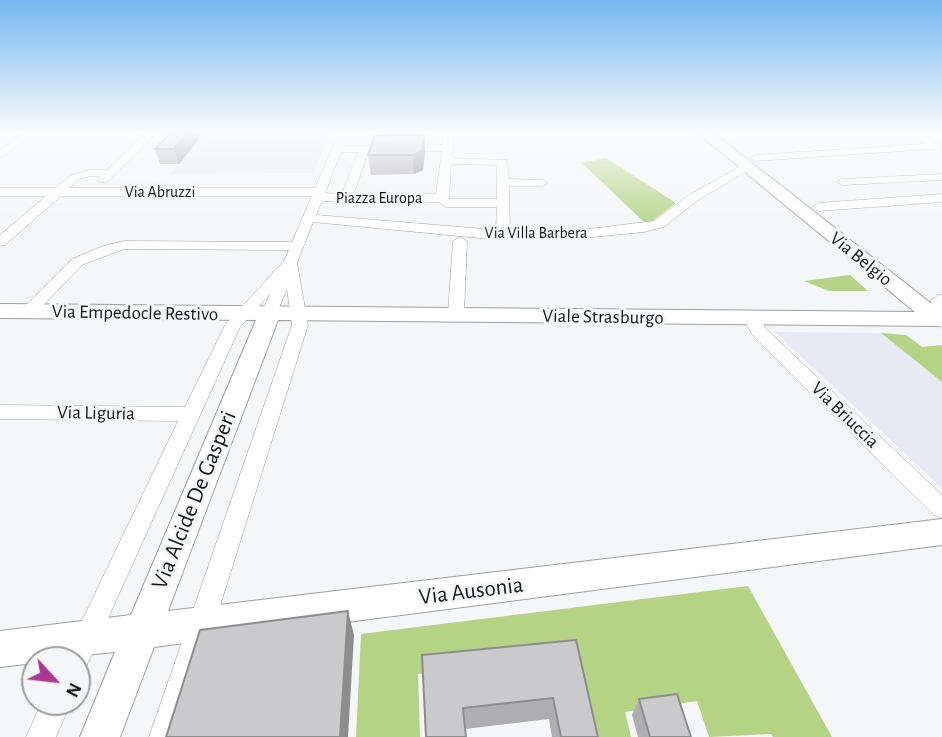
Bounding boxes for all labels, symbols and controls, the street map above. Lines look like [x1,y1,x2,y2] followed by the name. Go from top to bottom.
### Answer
[125,182,195,202] street label: Via Abruzzi
[336,188,422,208] street label: Piazza Europa
[485,223,587,243] street label: Via Villa Barbera
[825,227,897,291] street label: Via Belgio
[52,300,218,326] street label: Via Empedocle Restivo
[542,305,664,329] street label: Viale Strasburgo
[806,377,884,453] street label: Via Briuccia
[57,401,135,425] street label: Via Liguria
[146,407,242,593] street label: Via Alcide De Gasperi
[417,571,525,611] street label: Via Ausonia
[21,646,91,716] north arrow
[62,680,85,700] text: N

